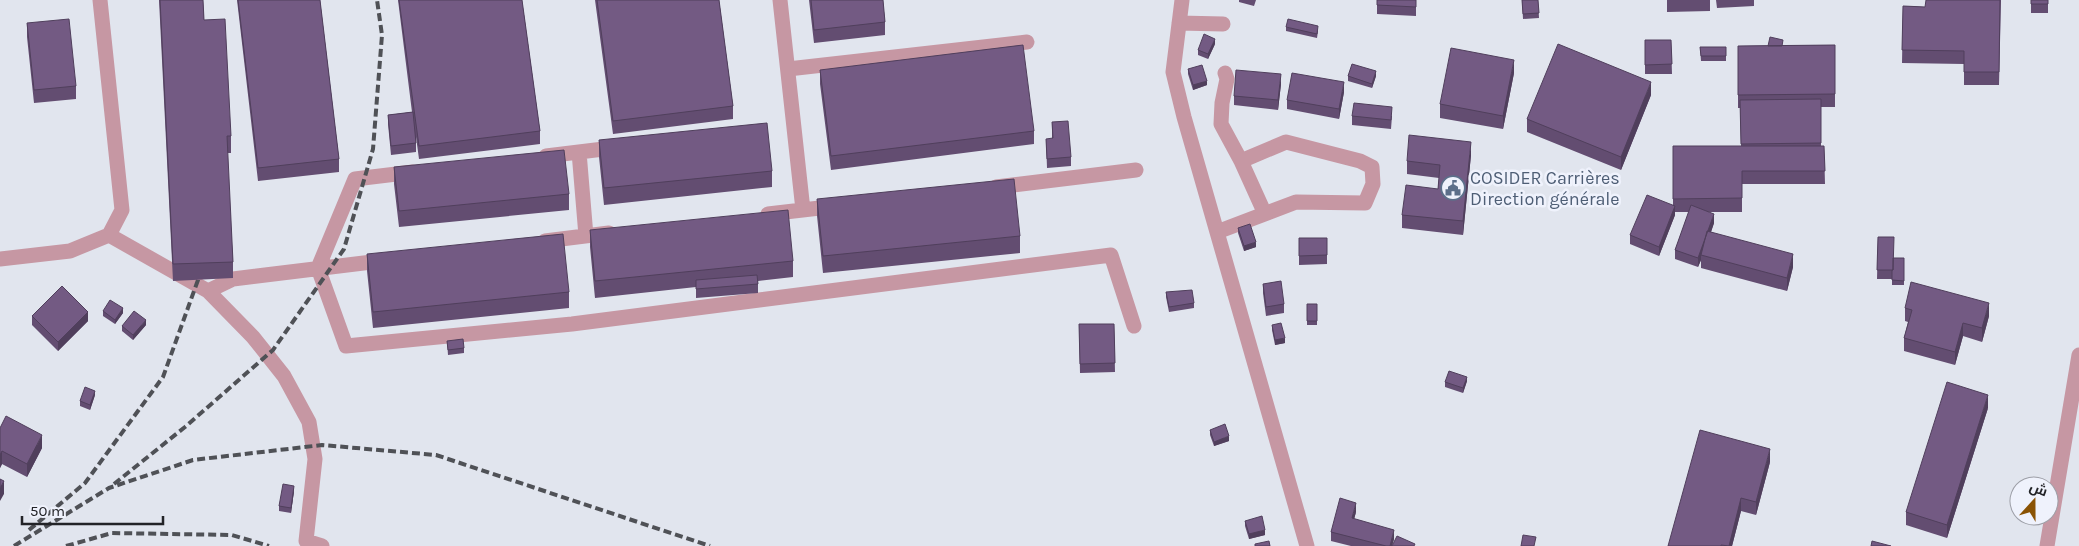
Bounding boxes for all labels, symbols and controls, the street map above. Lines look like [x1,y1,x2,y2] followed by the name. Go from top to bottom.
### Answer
[1470,167,1620,210] place label: COSIDER Carrières Direction générale
[1440,175,1466,201] public building icon: COSIDER Carrières Direction générale
[2009,476,2059,526] north arrow
[2027,478,2050,500] text: ش
[22,494,164,526] scale bar
[30,502,65,520] text: 50 m

